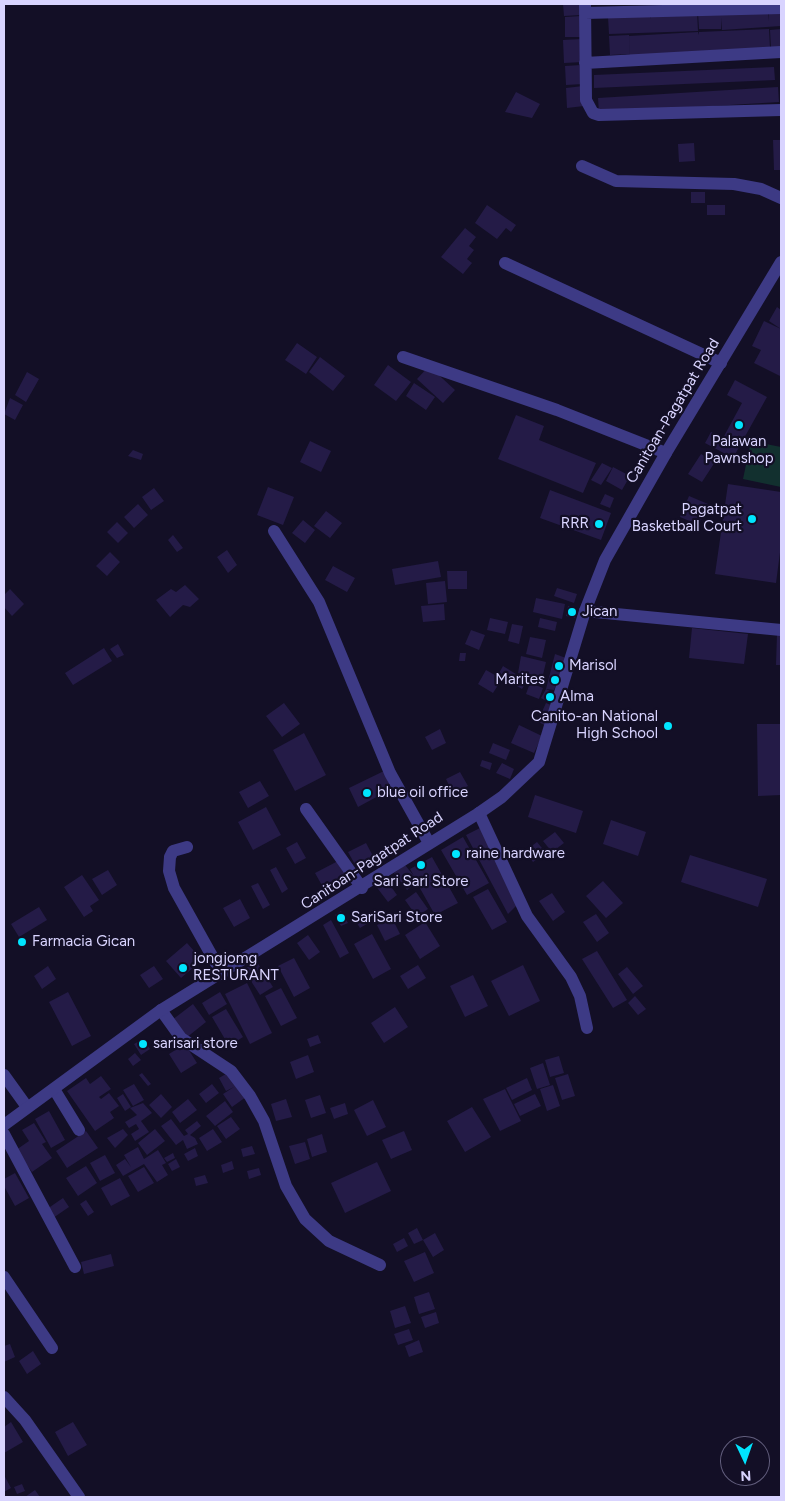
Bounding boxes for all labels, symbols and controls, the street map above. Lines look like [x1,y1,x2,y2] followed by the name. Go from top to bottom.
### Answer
[623,335,723,487] street label: Canitoan-Pagatpat Road
[733,419,745,431] marker: Palawan Pawnshop
[704,433,774,468] place label: Palawan Pawnshop
[632,501,742,536] place label: Pagatpat Basketball Court
[746,513,758,525] marker: Pagatpat Basketball Court
[561,515,589,533] place label: RRR
[593,518,605,530] marker: RRR
[582,603,617,621] place label: Jican
[566,606,578,618] marker: Jican
[569,657,617,675] place label: Marisol
[553,660,565,672] marker: Marisol
[495,671,545,689] place label: Marites
[549,674,561,686] marker: Marites
[560,688,594,706] place label: Alma
[544,691,556,703] marker: Alma
[531,708,658,743] place label: Canito-an National High School
[662,720,674,732] marker: Canito-an National High School
[377,784,468,802] place label: blue oil office
[361,787,373,799] marker: blue oil office
[298,808,446,914] street label: Canitoan-Pagatpat Road
[466,845,565,863] place label: raine hardware
[450,848,462,860] marker: raine hardware
[415,859,427,871] marker: Sari Sari Store
[373,873,469,891] place label: Sari Sari Store
[351,909,442,927] place label: SariSari Store
[335,912,347,924] marker: SariSari Store
[32,933,135,951] place label: Farmacia Gican
[16,936,28,948] marker: Farmacia Gican
[193,950,279,985] place label: jongjomg RESTURANT
[177,962,189,974] marker: jongjomg RESTURANT
[153,1035,238,1053] place label: sarisari store
[137,1038,149,1050] marker: sarisari store
[720,1436,770,1486] north arrow
[740,1467,752,1484] text: N

